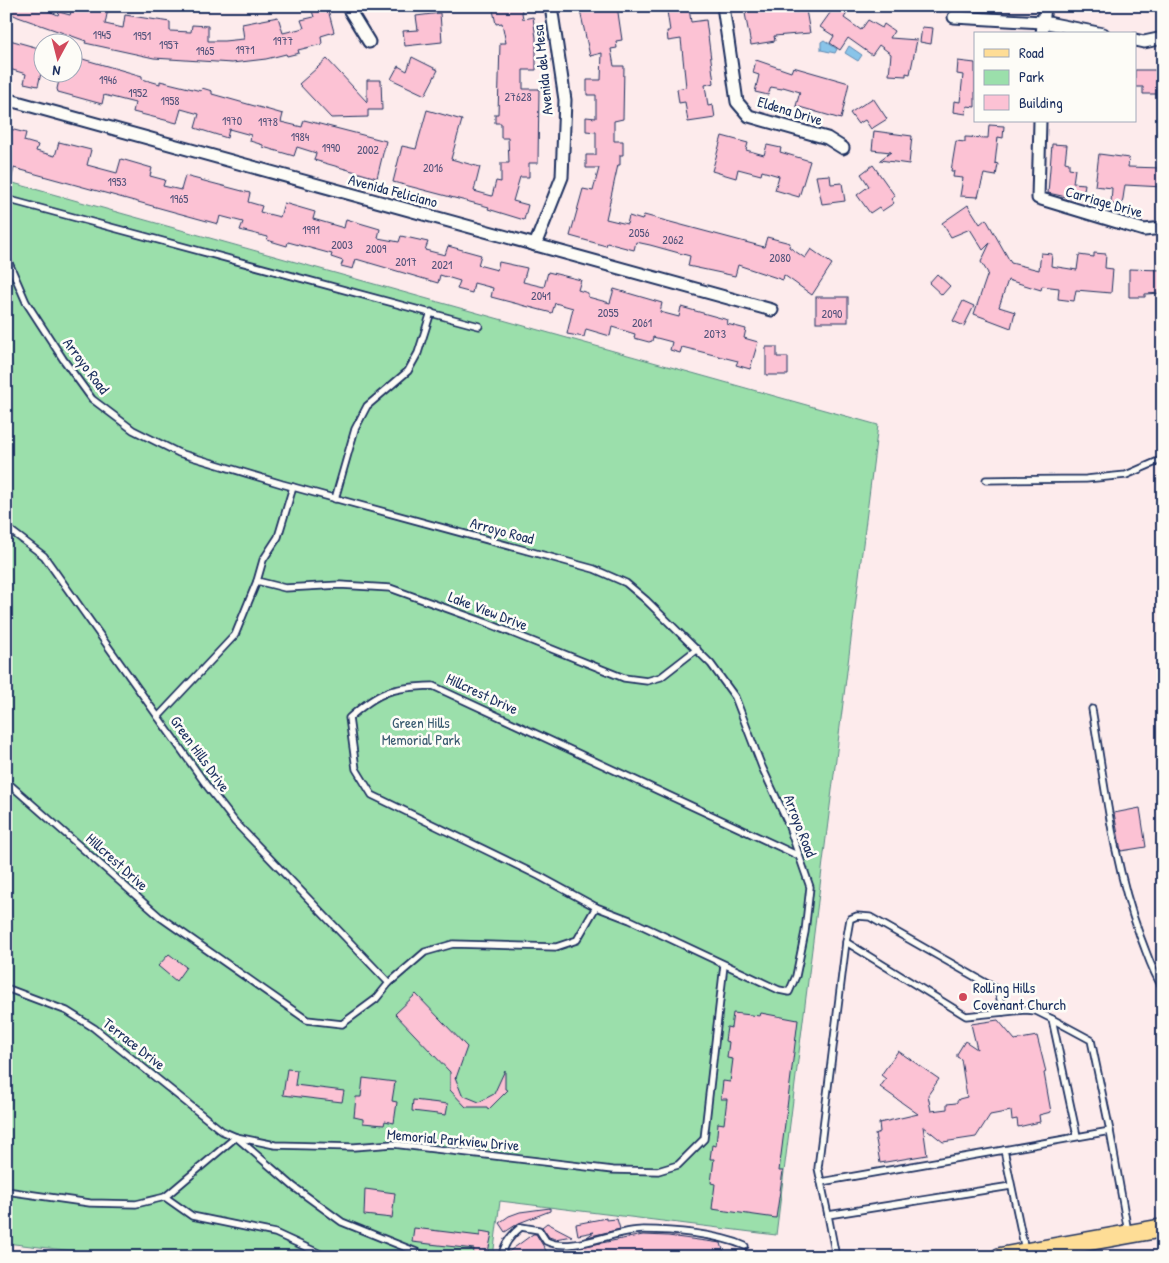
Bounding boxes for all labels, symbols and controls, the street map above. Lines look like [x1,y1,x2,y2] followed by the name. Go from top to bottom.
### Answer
[527,24,558,116] street label: Avenida del Mesa
[93,26,111,43] house number: 1945
[133,27,151,44] house number: 1951
[32,32,82,82] north arrow
[273,32,293,49] house number: 1977
[974,32,1136,122] legend
[159,36,179,53] house number: 1957
[235,41,255,58] house number: 1971
[196,42,214,59] house number: 1965
[1019,42,1044,63] text: Road
[51,61,61,81] text: N
[1019,66,1044,87] text: Park
[99,71,117,88] house number: 1946
[128,84,148,101] house number: 1952
[504,88,532,105] house number: 27628
[755,91,825,130] street label: Eldena Drive
[160,92,180,109] house number: 1958
[1019,92,1063,113] text: Building
[222,112,242,129] house number: 1970
[258,113,278,130] house number: 1978
[291,128,310,145] house number: 1984
[322,139,340,156] house number: 1990
[357,141,379,158] house number: 2002
[423,159,443,176] house number: 2016
[346,169,440,212] street label: Avenida Feliciano
[107,173,127,190] house number: 1953
[1063,181,1145,223] street label: Carriage Drive
[170,190,188,207] house number: 1965
[302,221,320,238] house number: 1991
[629,224,650,241] house number: 2056
[662,231,684,248] house number: 2062
[331,236,353,253] house number: 2003
[366,240,387,257] house number: 2009
[769,249,791,266] house number: 2080
[395,253,417,270] house number: 2017
[432,256,452,273] house number: 2021
[531,287,551,304] house number: 2041
[597,304,619,321] house number: 2055
[822,305,842,322] house number: 2090
[632,314,652,331] house number: 2061
[704,325,726,342] house number: 2073
[58,333,115,398] street label: Arroyo Road
[468,512,537,549] street label: Arroyo Road
[445,586,531,635] street label: Lake View Drive
[443,668,522,719] street label: Hillcrest Drive
[166,711,235,796] street label: Green Hills Drive
[382,712,460,750] park label: Green Hills Memorial Park
[779,792,822,860] street label: Arroyo Road
[82,828,153,895] street label: Hillcrest Drive
[973,977,1066,1015] place label: Rolling Hills Covenant Church
[957,991,969,1003] marker: Rolling Hills Covenant Church
[99,1013,170,1075] street label: Terrace Drive
[386,1123,520,1156] street label: Memorial Parkview Drive

